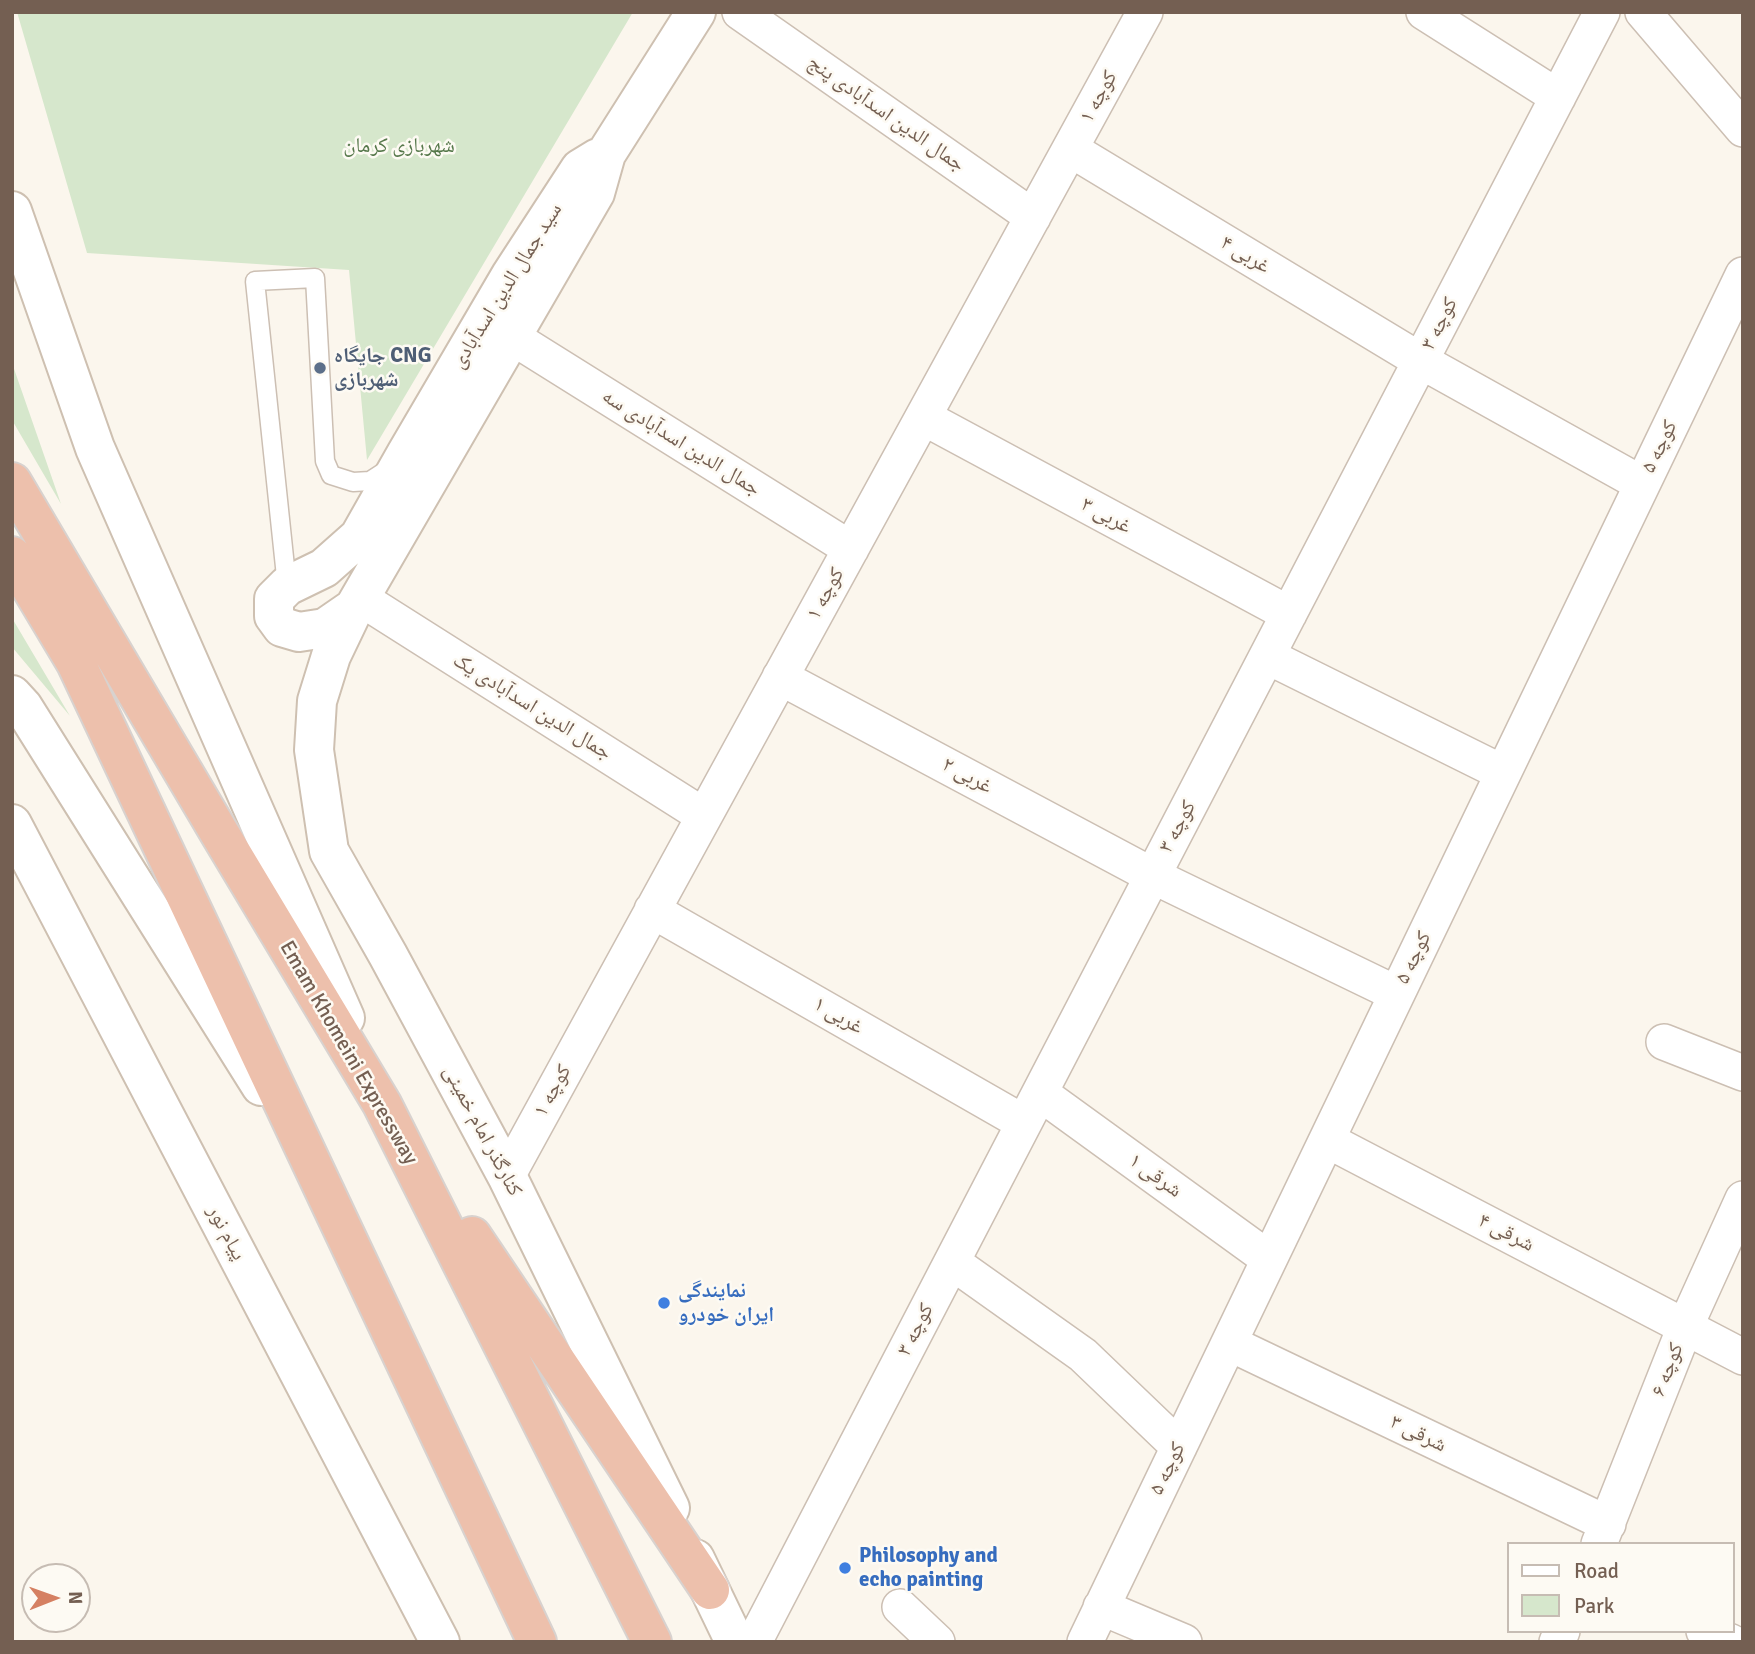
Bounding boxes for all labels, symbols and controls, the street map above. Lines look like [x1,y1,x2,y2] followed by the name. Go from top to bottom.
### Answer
[802,50,970,178] street label: جمال الدین اسدآبادی پنج
[1075,67,1123,127] street label: کوچه ۱
[343,133,455,159] park label: شهربازی کرمان
[446,199,568,373] street label: سید جمال الدین اسدآبادی
[1216,230,1274,280] street label: غربی ۴
[1416,294,1464,354] street label: کوچه ۳
[334,343,431,393] place label: جایگاه CNG شهربازی
[312,360,328,376] marker: جایگاه CNG شهربازی
[597,384,765,502] street label: جمال الدین اسدآبادی سه
[1637,417,1683,477] street label: کوچه ۵
[1077,492,1135,540] street label: غربی ۳
[802,564,850,624] street label: کوچه ۱
[448,648,616,766] street label: جمال الدین اسدآبادی یک
[938,752,996,800] street label: غربی ۲
[1154,797,1202,857] street label: کوچه ۳
[1391,928,1437,988] street label: کوچه ۵
[274,937,422,1169] street label: Emam Khomeini Expressway
[809,992,867,1040] street label: غربی ۱
[437,1061,527,1201] street label: کنارگذر امام خمینی
[529,1061,577,1121] street label: کوچه ۱
[1123,1148,1187,1204] street label: شرقی ۱
[201,1201,251,1265] street label: پیام نور
[1474,1208,1538,1258] street label: شرقی ۴
[678,1278,774,1328] place label: نمایندگی ایران خودرو
[656,1295,672,1311] marker: نمایندگی ایران خودرو
[892,1300,940,1360] street label: کوچه ۳
[1646,1340,1690,1400] street label: کوچه ۶
[1386,1410,1450,1458] street label: شرقی ۳
[1145,1439,1191,1499] street label: کوچه ۵
[1506,1542,1734,1633] legend
[859,1543,998,1593] place label: Philosophy and echo painting
[1574,1558,1619,1584] text: Road
[837,1560,853,1576] marker: Philosophy and echo painting
[21,1563,91,1633] north arrow
[63,1591,87,1604] text: N
[1574,1593,1614,1619] text: Park

